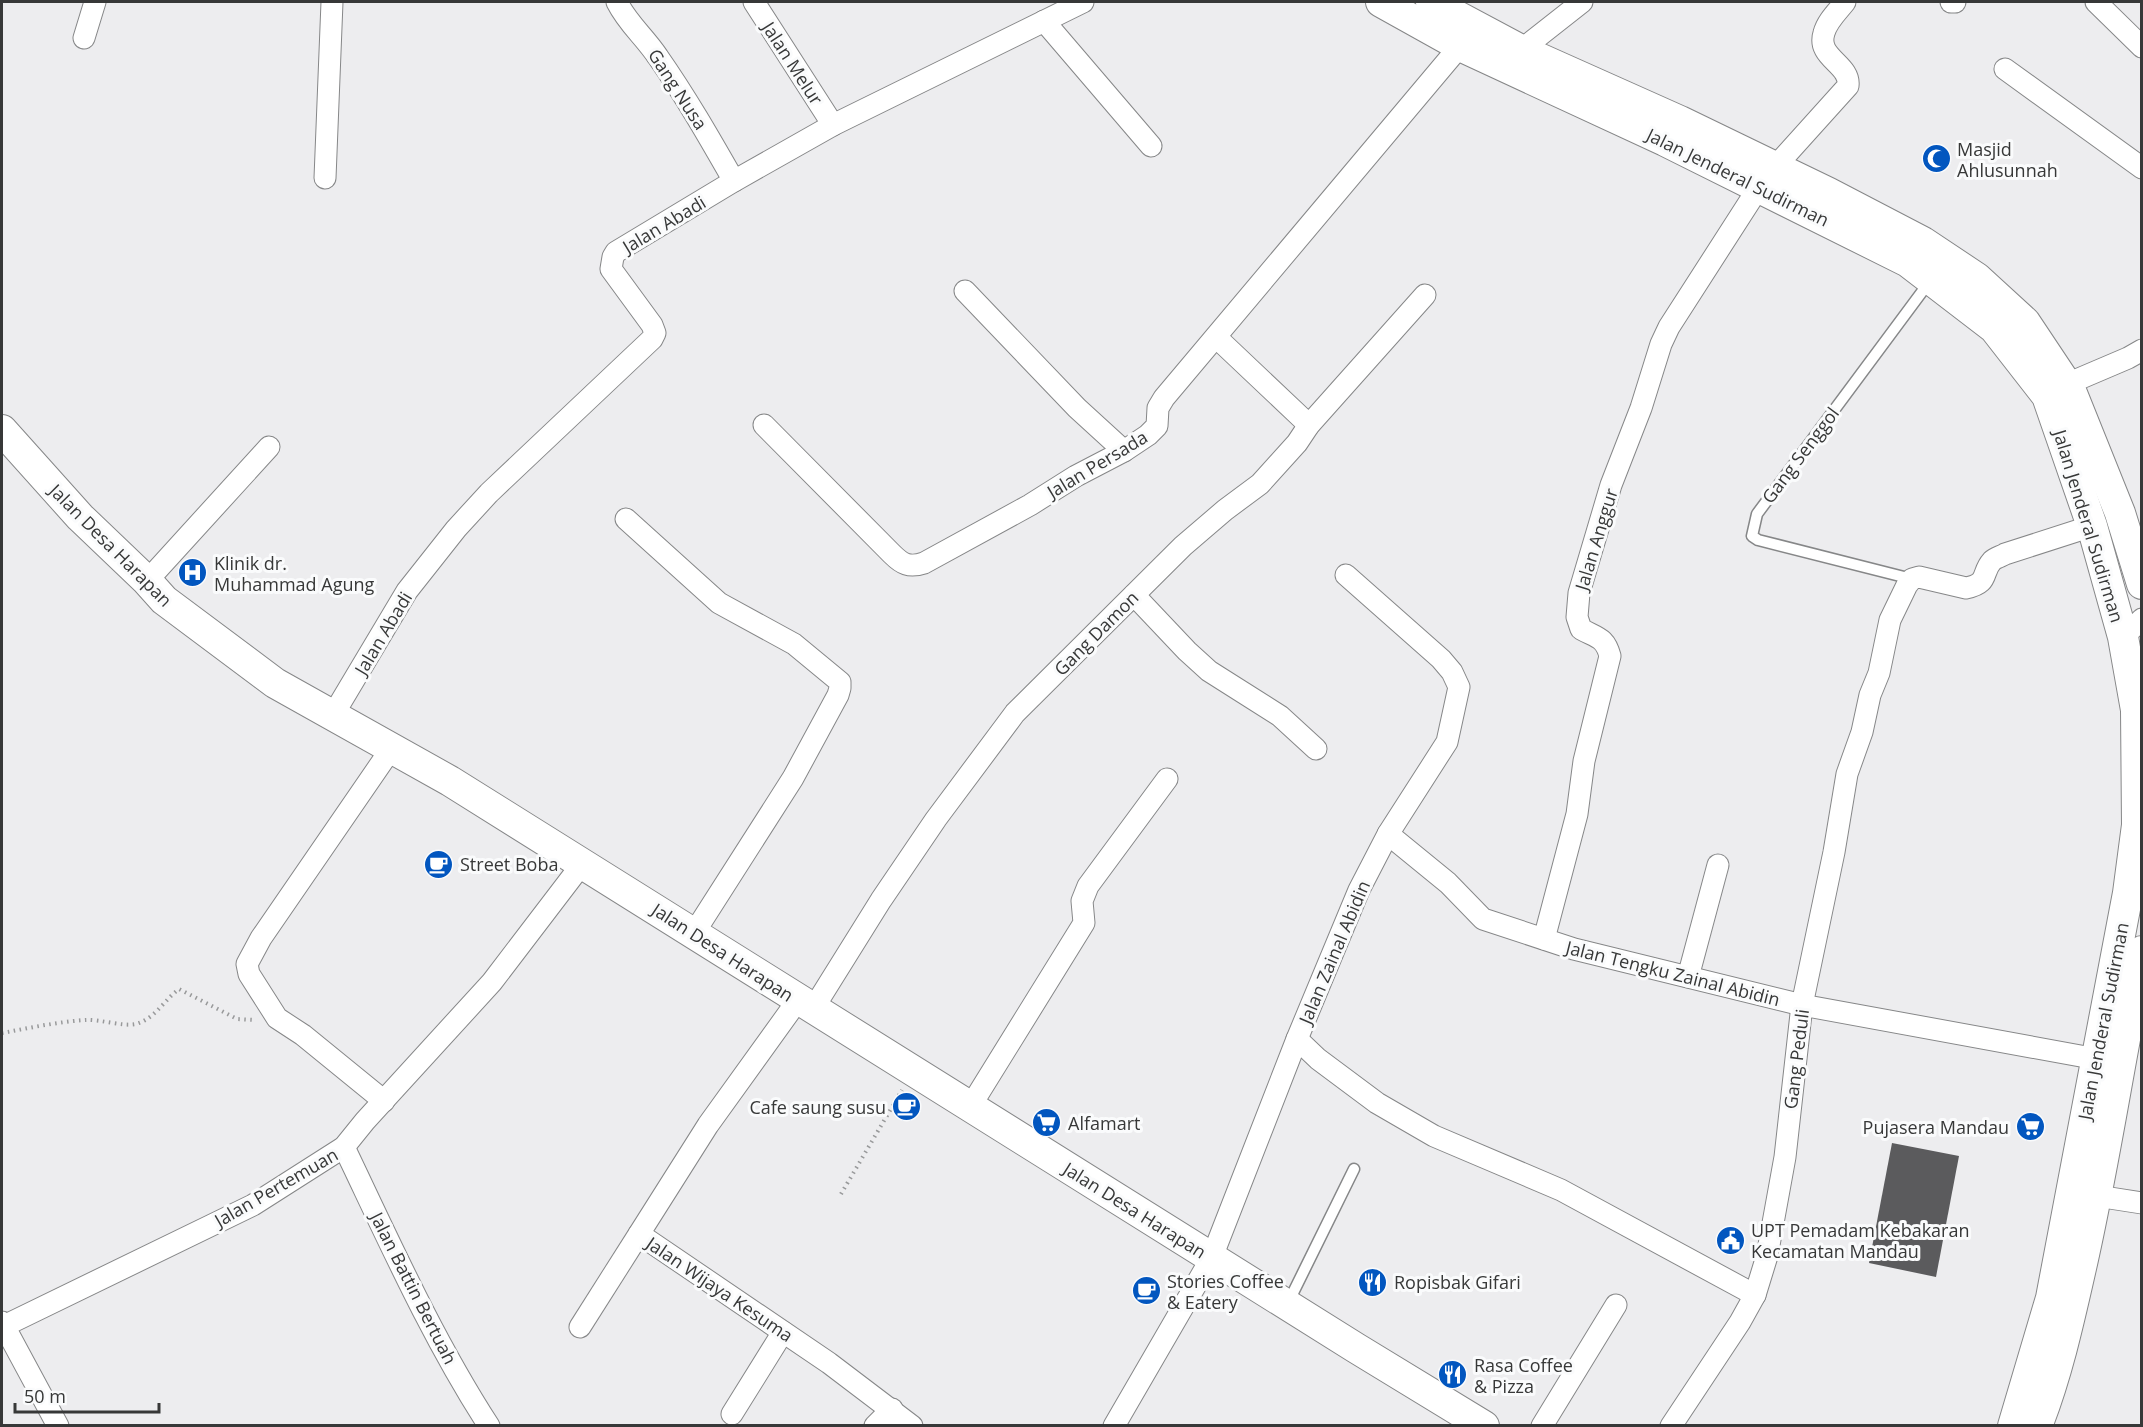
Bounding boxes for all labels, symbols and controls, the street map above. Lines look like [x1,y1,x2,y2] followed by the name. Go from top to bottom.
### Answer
[756,15,829,110] street label: Jalan Melur
[643,44,713,134] street label: Gang Nusa
[1641,121,1833,232] street label: Jalan Jenderal Sudirman
[1957,137,2058,182] place label: Masjid Ahlusunnah
[1920,143,1952,175] mosque icon: Masjid Ahlusunnah
[616,190,710,259] street label: Jalan Abadi
[1756,402,1844,508] street label: Gang Senggol
[1041,425,1152,504] street label: Jalan Persada
[2048,425,2130,625] street label: Jalan Jenderal Sudirman
[43,477,178,612] street label: Jalan Desa Harapan
[1569,484,1623,595] street label: Jalan Anggur
[214,551,375,596] place label: Klinik dr. Muhammad Agung
[177,557,209,589] hospital icon: Klinik dr. Muhammad Agung
[1049,586,1143,680] street label: Gang Damon
[348,587,417,681] street label: Jalan Abadi
[423,848,455,880] cafe icon: Street Boba
[460,852,558,876] place label: Street Boba
[1292,877,1375,1029] street label: Jalan Zainal Abidin
[646,896,798,1007] street label: Jalan Desa Harapan
[2072,920,2134,1124] street label: Jalan Jenderal Sudirman
[1562,934,1783,1011] street label: Jalan Tengku Zainal Abidin
[1778,1008,1814,1110] street label: Gang Peduli
[891,1091,923,1123] cafe icon: Cafe saung susu
[749,1095,886,1119] place label: Cafe saung susu
[1031,1107,1063,1139] supermarket icon: Alfamart
[1068,1111,1140,1135] place label: Alfamart
[2014,1111,2046,1143] supermarket icon: Pujasera Mandau
[1863,1115,2009,1139] place label: Pujasera Mandau
[208,1142,342,1233] street label: Jalan Pertemuan
[1057,1155,1211,1264] street label: Jalan Desa Harapan
[364,1206,463,1368] street label: Jalan Battin Bertuah
[1751,1218,1970,1263] place label: UPT Pemadam Kebakaran Kecamatan Mandau
[1714,1224,1746,1256] public building icon: UPT Pemadam Kebakaran Kecamatan Mandau
[640,1230,798,1347] street label: Jalan Wijaya Kesuma
[1357,1266,1389,1298] restaurant icon: Ropisbak Gifari
[1167,1269,1284,1314] place label: Stories Coffee & Eatery
[1394,1270,1521,1294] place label: Ropisbak Gifari
[1130,1275,1162,1307] cafe icon: Stories Coffee & Eatery
[1474,1353,1573,1398] place label: Rasa Coffee & Pizza
[1437,1359,1469,1391] restaurant icon: Rasa Coffee & Pizza
[15,1376,159,1414] scale bar
[24,1384,66,1408] text: 50 m

